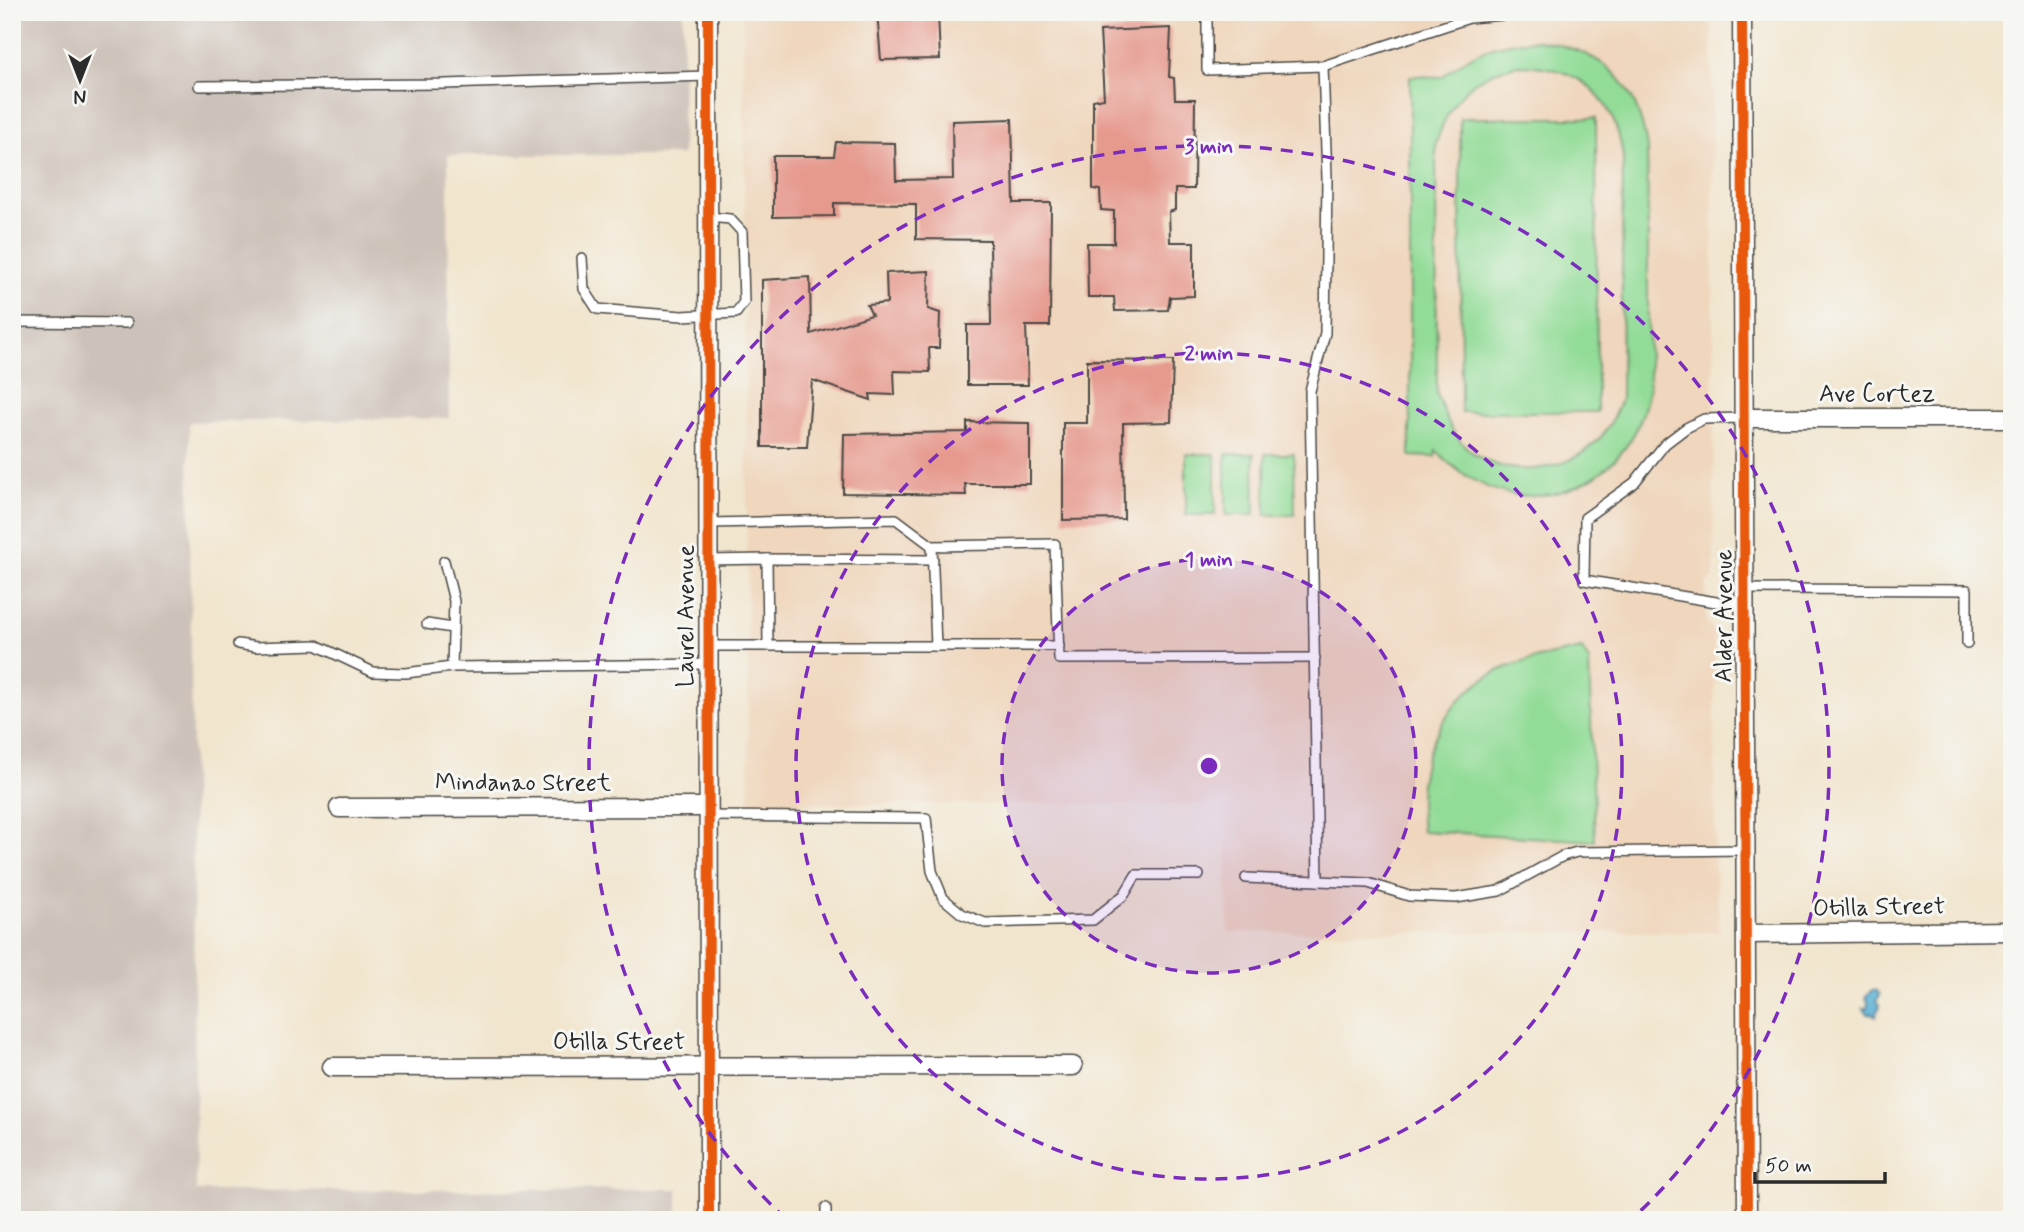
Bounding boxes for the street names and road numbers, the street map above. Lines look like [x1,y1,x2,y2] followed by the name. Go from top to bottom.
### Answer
[1819,379,1935,410] street label: Ave Cortez
[671,545,702,687] street label: Laurel Avenue
[1709,549,1740,683] street label: Alder Avenue
[435,768,611,799] street label: Mindanao Street
[1813,891,1945,925] street label: Otilla Street
[553,1027,685,1058] street label: Otilla Street

